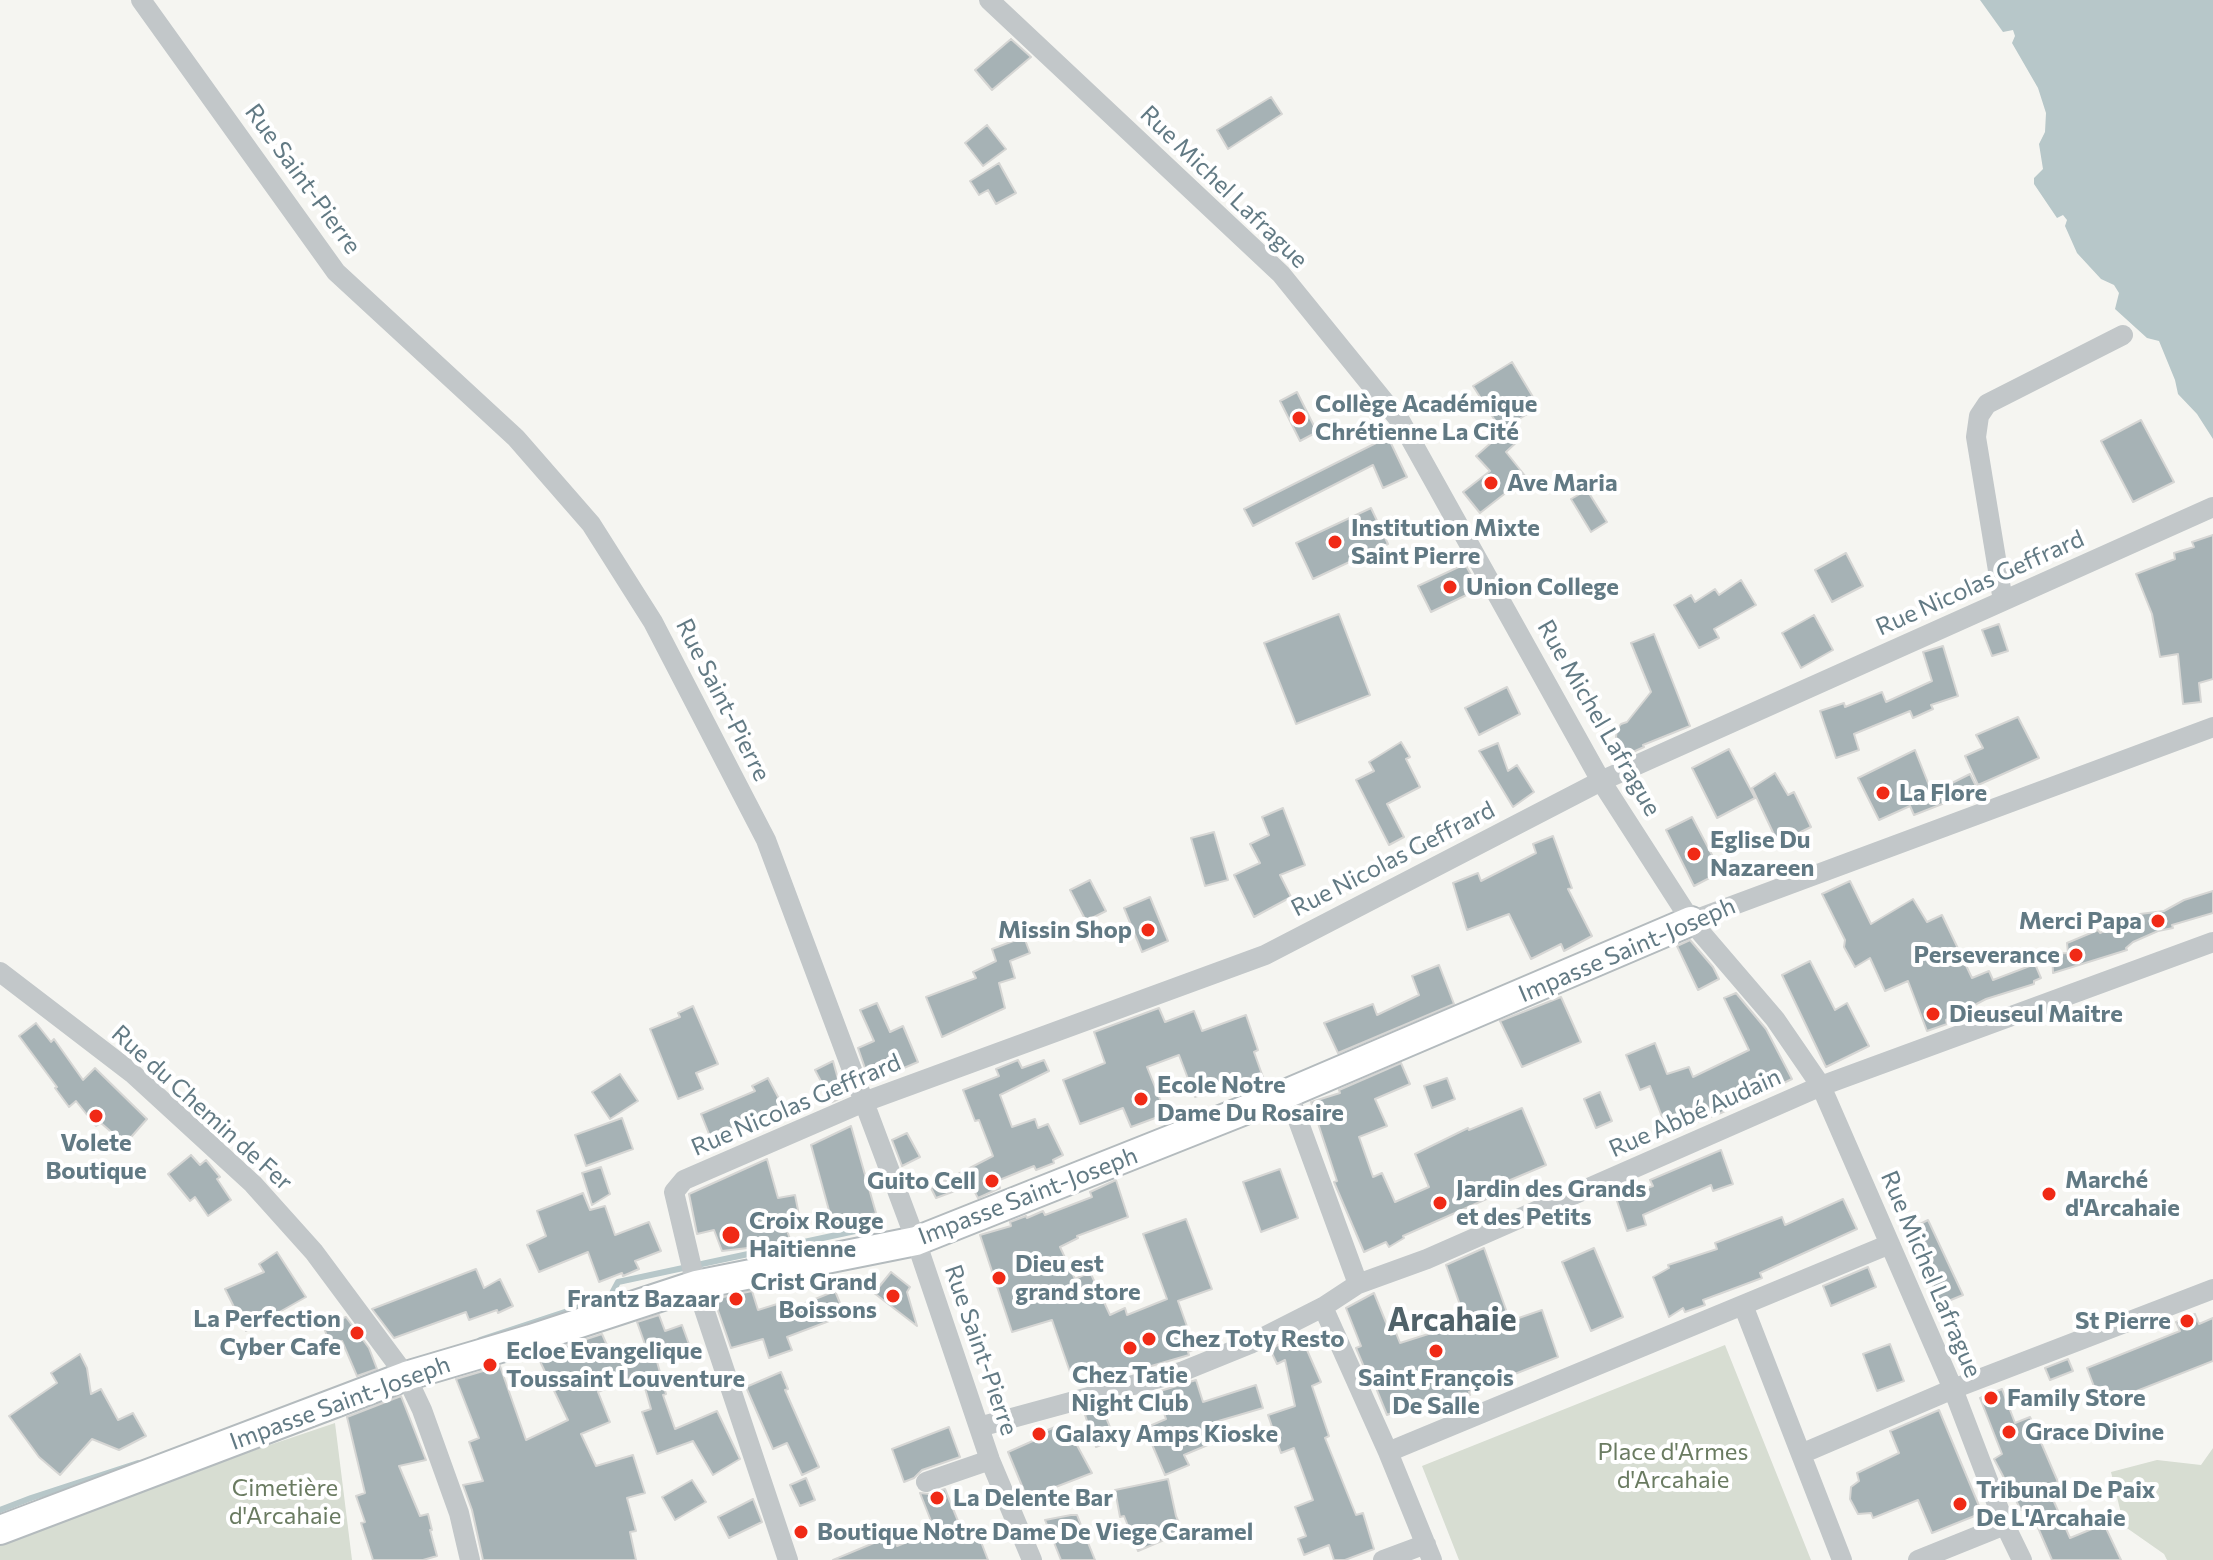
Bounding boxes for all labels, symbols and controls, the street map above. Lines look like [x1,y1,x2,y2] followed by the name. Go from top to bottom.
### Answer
[239,98,367,260] street label: Rue Saint-Pierre
[1134,100,1314,274] street label: Rue Michel Lafrague
[1315,390,1537,446] place label: Collège Académique Chrétienne La Cité
[1290,409,1308,427] marker: Collège Académique Chrétienne La Cité
[1507,469,1618,497] place label: Ave Maria
[1482,474,1500,492] marker: Ave Maria
[1351,514,1540,570] place label: Institution Mixte Saint Pierre
[1872,524,2088,642] street label: Rue Nicolas Geffrard
[1326,533,1344,551] marker: Institution Mixte Saint Pierre
[1466,573,1619,601] place label: Union College
[1441,578,1459,596] marker: Union College
[670,614,776,786] street label: Rue Saint-Pierre
[1531,615,1667,821] street label: Rue Michel Lafrague
[1899,779,1987,807] place label: La Flore
[1874,784,1892,802] marker: La Flore
[1286,795,1500,923] street label: Rue Nicolas Geffrard
[1710,826,1814,882] place label: Eglise Du Nazareen
[1685,845,1703,863] marker: Eglise Du Nazareen
[1514,891,1740,1009] street label: Impasse Saint-Joseph
[2019,907,2142,935] place label: Merci Papa
[2149,912,2167,930] marker: Merci Papa
[998,916,1132,944] place label: Missin Shop
[1139,921,1157,939] marker: Missin Shop
[1914,941,2060,969] place label: Perseverance
[2067,946,2085,964] marker: Perseverance
[1949,1000,2123,1028] place label: Dieuseul Maitre
[1924,1005,1942,1023] marker: Dieuseul Maitre
[106,1019,298,1197] street label: Rue du Chemin de Fer
[687,1048,905,1162] street label: Rue Nicolas Geffrard
[1605,1062,1785,1164] street label: Rue Abbé Audain
[1157,1071,1344,1127] place label: Ecole Notre Dame Du Rosaire
[1132,1090,1150,1108] marker: Ecole Notre Dame Du Rosaire
[87,1107,105,1125] marker: Volete Boutique
[45,1129,147,1185] place label: Volete Boutique
[914,1141,1142,1251] street label: Impasse Saint-Joseph
[1874,1166,1988,1382] street label: Rue Michel Lafrague
[2065,1166,2180,1222] place label: Marché d'Arcahaie
[867,1167,976,1195] place label: Guito Cell
[983,1172,1001,1190] marker: Guito Cell
[1456,1175,1646,1231] place label: Jardin des Grands et des Petits
[2040,1185,2058,1203] marker: Marché d'Arcahaie
[1431,1194,1449,1212] marker: Jardin des Grands et des Petits
[749,1207,884,1263] place label: Croix Rouge Haitienne
[720,1224,742,1246] marker: Croix Rouge Haitienne
[1015,1250,1141,1306] place label: Dieu est grand store
[938,1261,1024,1439] street label: Rue Saint-Pierre
[751,1268,877,1324] place label: Crist Grand Boissons
[990,1269,1008,1287] marker: Dieu est grand store
[567,1285,720,1313] place label: Frantz Bazaar
[884,1287,902,1305] marker: Crist Grand Boissons
[727,1290,745,1308] marker: Frantz Bazaar
[1387,1301,1517,1339] district label: Arcahaie
[193,1305,341,1361] place label: La Perfection Cyber Cafe
[2075,1307,2171,1335] place label: St Pierre
[2178,1312,2196,1330] marker: St Pierre
[348,1324,366,1342] marker: La Perfection Cyber Cafe
[1165,1325,1345,1353] place label: Chez Toty Resto
[1140,1330,1158,1348] marker: Chez Toty Resto
[506,1337,745,1393] place label: Ecloe Evangelique Toussaint Louventure
[1121,1339,1139,1357] marker: Chez Tatie Night Club
[1427,1342,1445,1360] marker: Saint François De Salle
[226,1350,454,1456] street label: Impasse Saint-Joseph
[481,1356,499,1374] marker: Ecloe Evangelique Toussaint Louventure
[1071,1361,1189,1417] place label: Chez Tatie Night Club
[1358,1364,1514,1420] place label: Saint François De Salle
[2007,1384,2146,1412] place label: Family Store
[1982,1389,2000,1407] marker: Family Store
[2025,1418,2164,1446] place label: Grace Divine
[1055,1420,1278,1448] place label: Galaxy Amps Kioske
[2000,1423,2018,1441] marker: Grace Divine
[1030,1425,1048,1443] marker: Galaxy Amps Kioske
[1598,1438,1748,1494] park label: Place d'Armes d'Arcahaie
[229,1474,341,1530] park label: Cimetière d'Arcahaie
[1976,1476,2155,1532] place label: Tribunal De Paix De L'Arcahaie
[953,1484,1113,1512] place label: La Delente Bar
[928,1489,946,1507] marker: La Delente Bar
[1951,1495,1969,1513] marker: Tribunal De Paix De L'Arcahaie
[817,1518,1253,1546] place label: Boutique Notre Dame De Viege Caramel
[792,1523,810,1541] marker: Boutique Notre Dame De Viege Caramel

